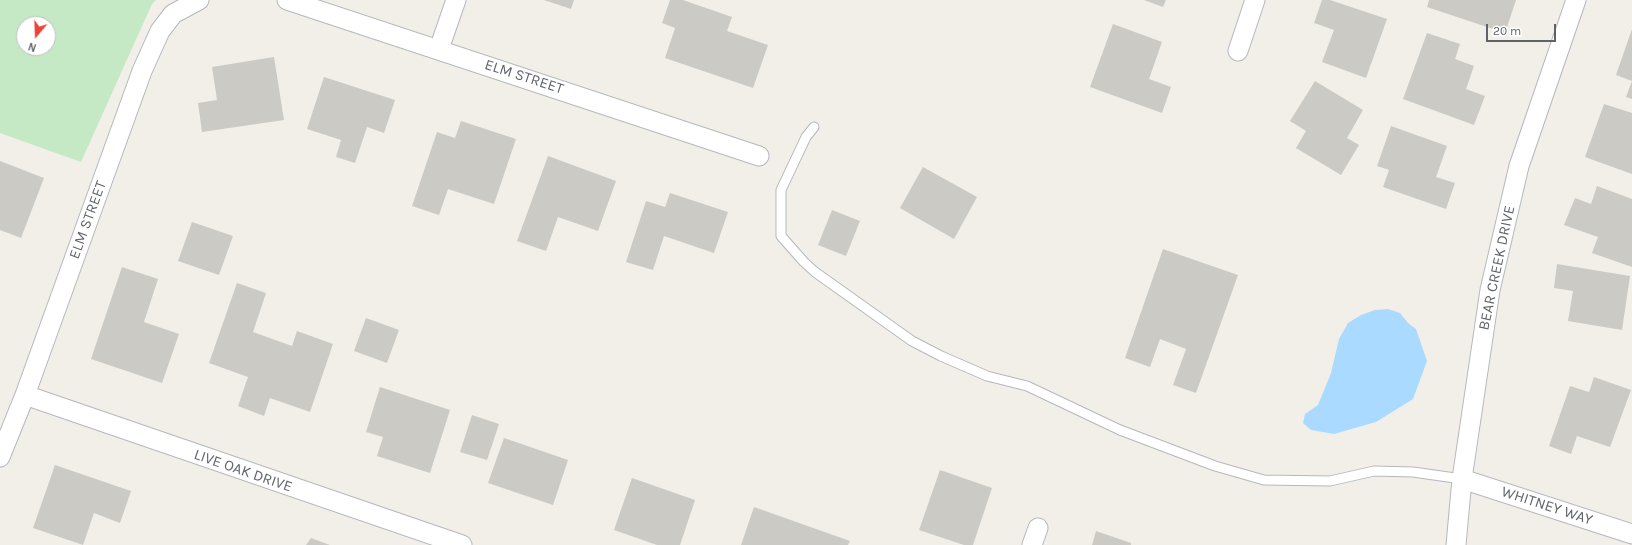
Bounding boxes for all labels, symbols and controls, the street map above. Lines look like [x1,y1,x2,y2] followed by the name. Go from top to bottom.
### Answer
[16,16,56,56] north arrow
[1488,16,1558,42] scale bar
[1493,24,1521,38] text: 20 m
[26,39,38,54] text: N
[482,56,566,98] street label: ELM STREET
[66,178,110,262] street label: ELM STREET
[1475,204,1519,332] street label: BEAR CREEK DRIVE
[191,446,295,496] street label: LIVE OAK DRIVE
[1499,483,1595,529] street label: WHITNEY WAY

